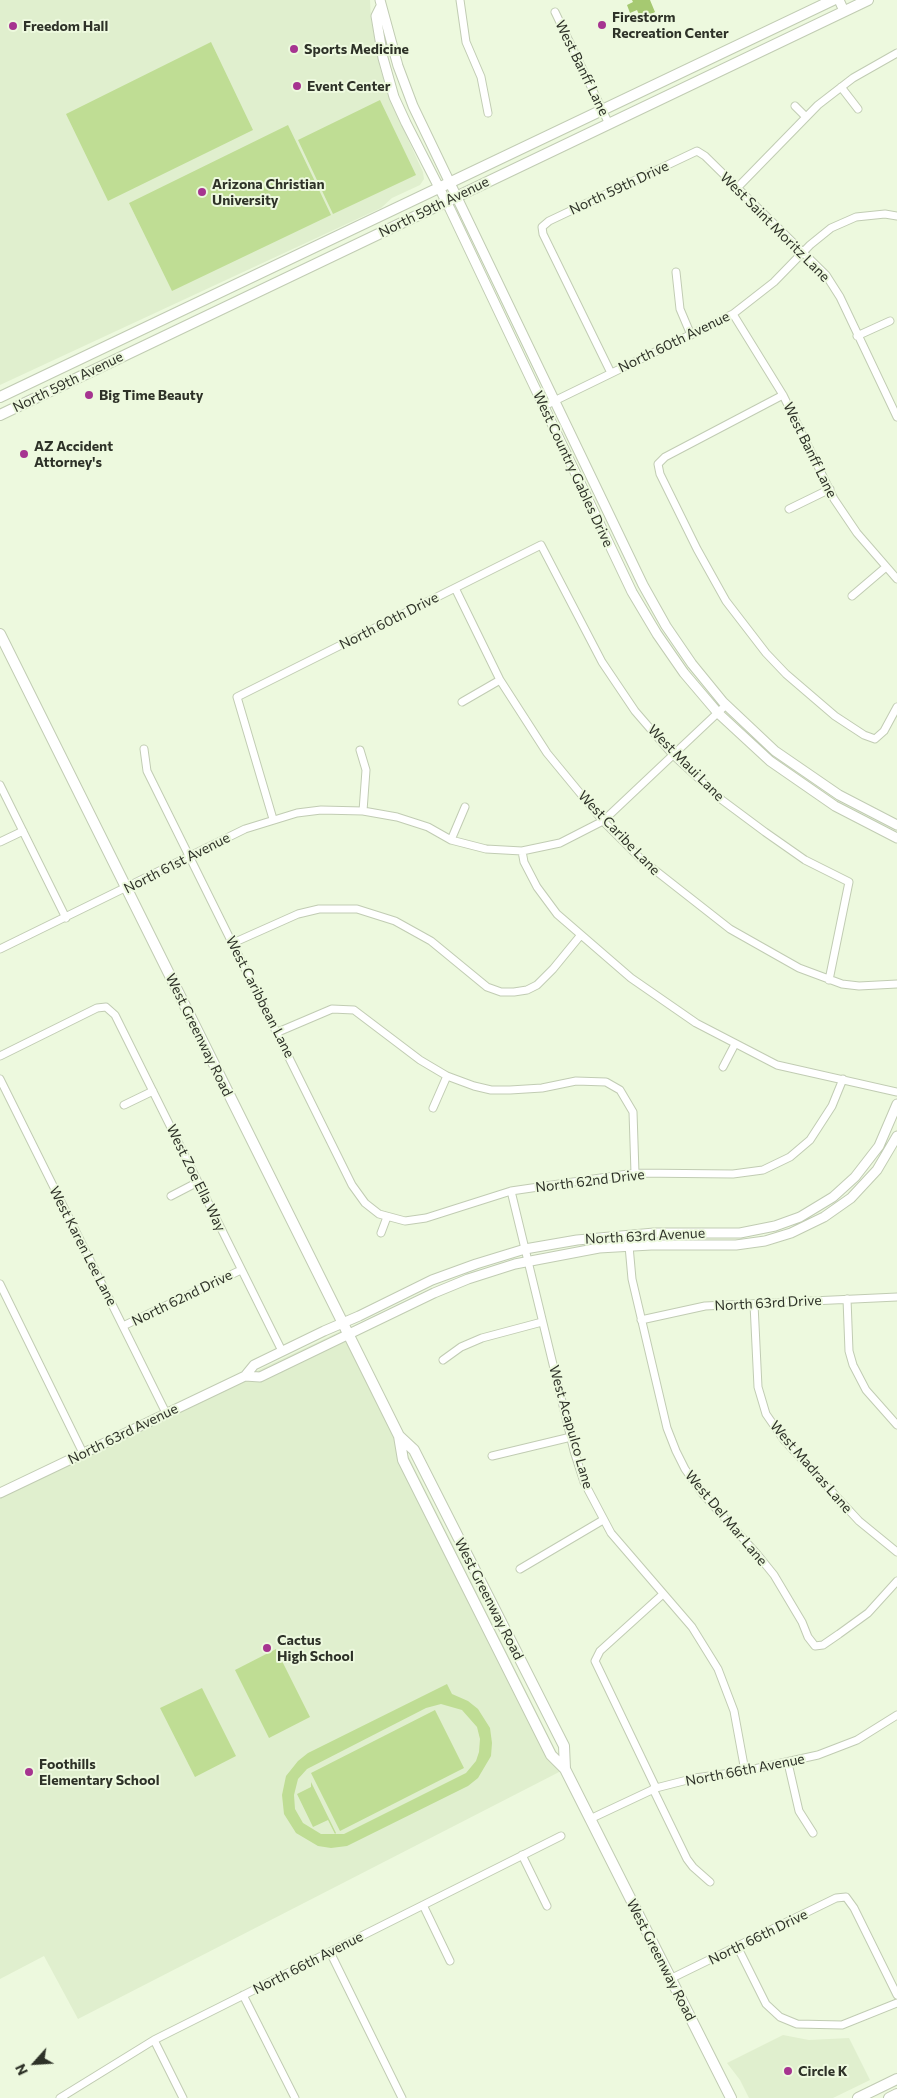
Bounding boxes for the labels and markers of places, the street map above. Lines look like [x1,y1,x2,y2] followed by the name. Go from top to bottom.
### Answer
[612,9,729,41] place label: Firestorm Recreation Center
[23,18,108,34] place label: Freedom Hall
[596,19,608,31] marker: Firestorm Recreation Center
[7,20,19,32] marker: Freedom Hall
[304,41,409,57] place label: Sports Medicine
[288,43,300,55] marker: Sports Medicine
[307,78,390,94] place label: Event Center
[291,80,303,92] marker: Event Center
[212,176,324,208] place label: Arizona Christian University
[196,186,208,198] marker: Arizona Christian University
[99,387,203,403] place label: Big Time Beauty
[83,389,95,401] marker: Big Time Beauty
[34,438,113,471] place label: AZ Accident Attorney's
[18,448,30,460] marker: AZ Accident Attorney's
[277,1632,354,1664] place label: Cactus High School
[261,1642,273,1654] marker: Cactus High School
[39,1756,159,1788] place label: Foothills Elementary School
[23,1766,35,1778] marker: Foothills Elementary School
[798,2063,847,2079] place label: Circle K
[782,2065,794,2077] marker: Circle K

